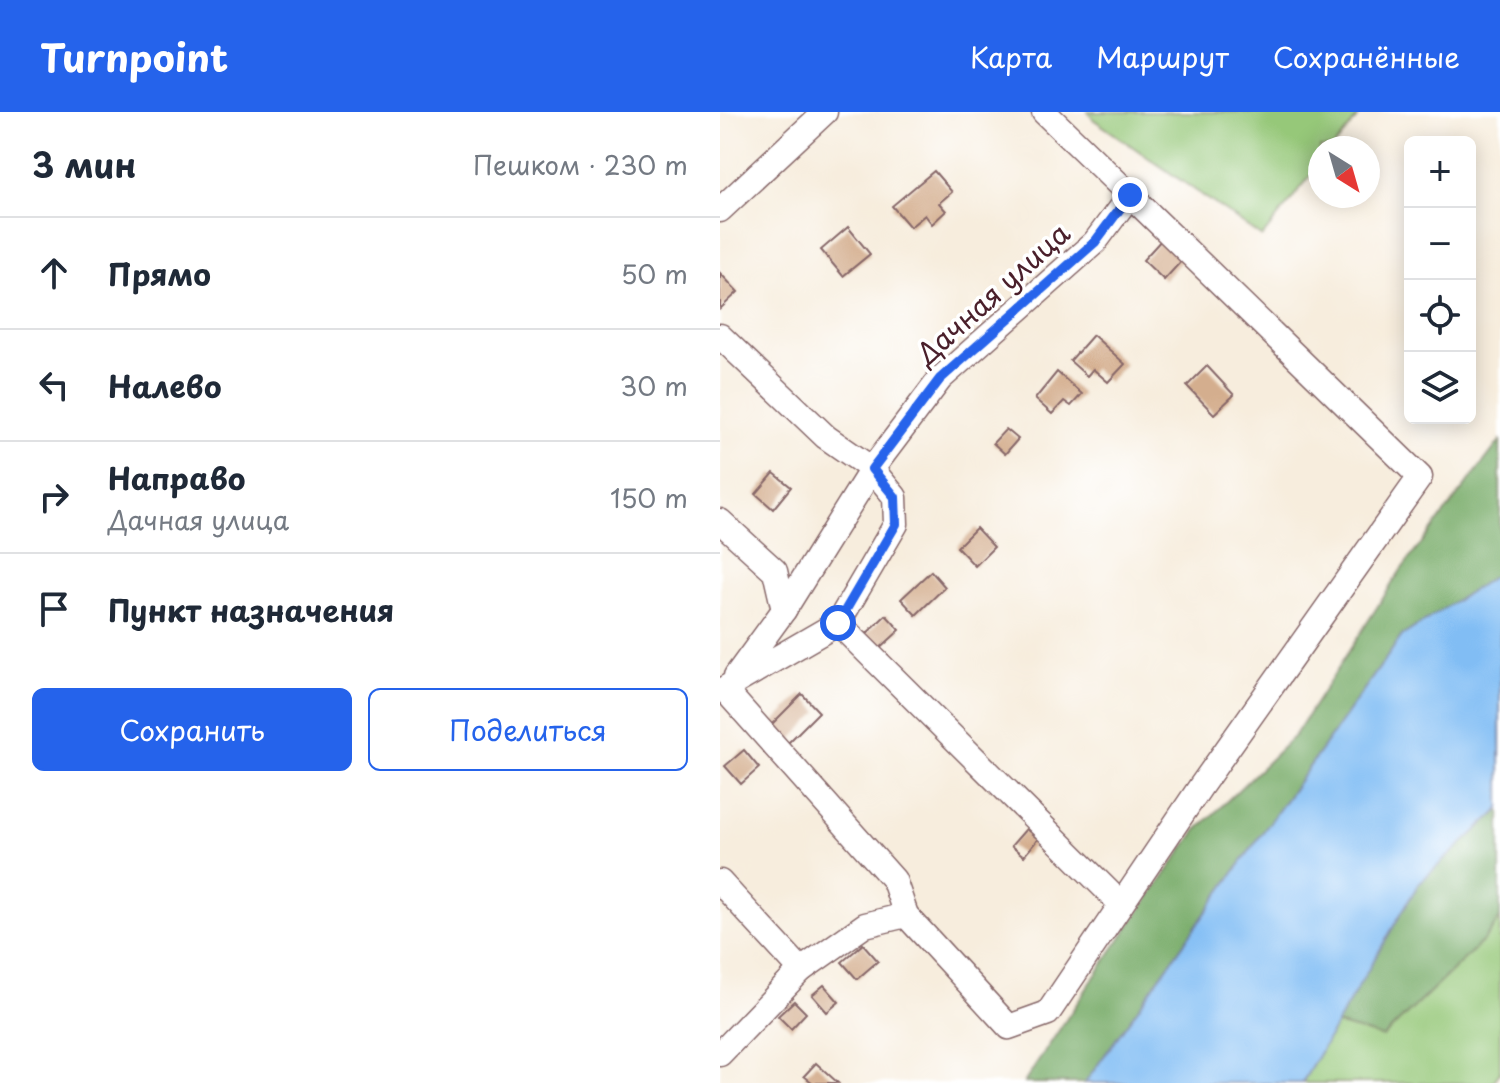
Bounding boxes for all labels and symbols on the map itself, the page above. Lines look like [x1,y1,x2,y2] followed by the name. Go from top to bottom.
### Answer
[1308,136,1380,208] north arrow
[1112,177,1148,213] route end
[904,211,1079,375] street label: Дачная улица
[820,605,856,641] route start

